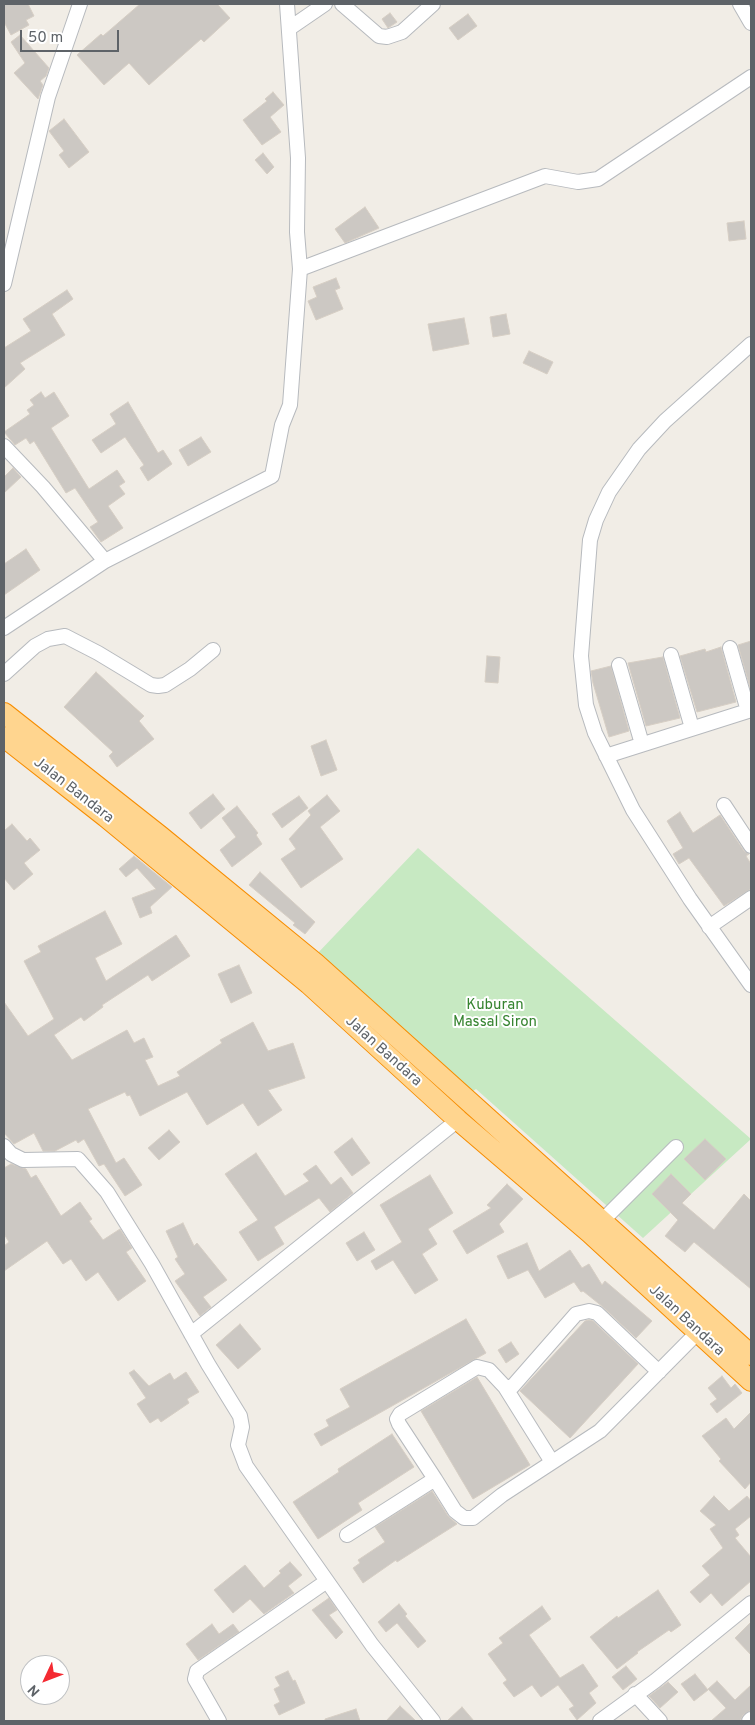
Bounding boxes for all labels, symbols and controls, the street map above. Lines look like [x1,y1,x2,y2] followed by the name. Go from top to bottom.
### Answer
[22,20,121,52] scale bar
[28,29,63,48] text: 50 m
[29,754,117,828] street label: Jalan Bandara
[453,997,537,1032] park label: Kuburan Massal Siron
[341,1013,425,1091] street label: Jalan Bandara
[644,1281,728,1361] street label: Jalan Bandara
[20,1655,70,1705] north arrow
[25,1680,44,1699] text: N

